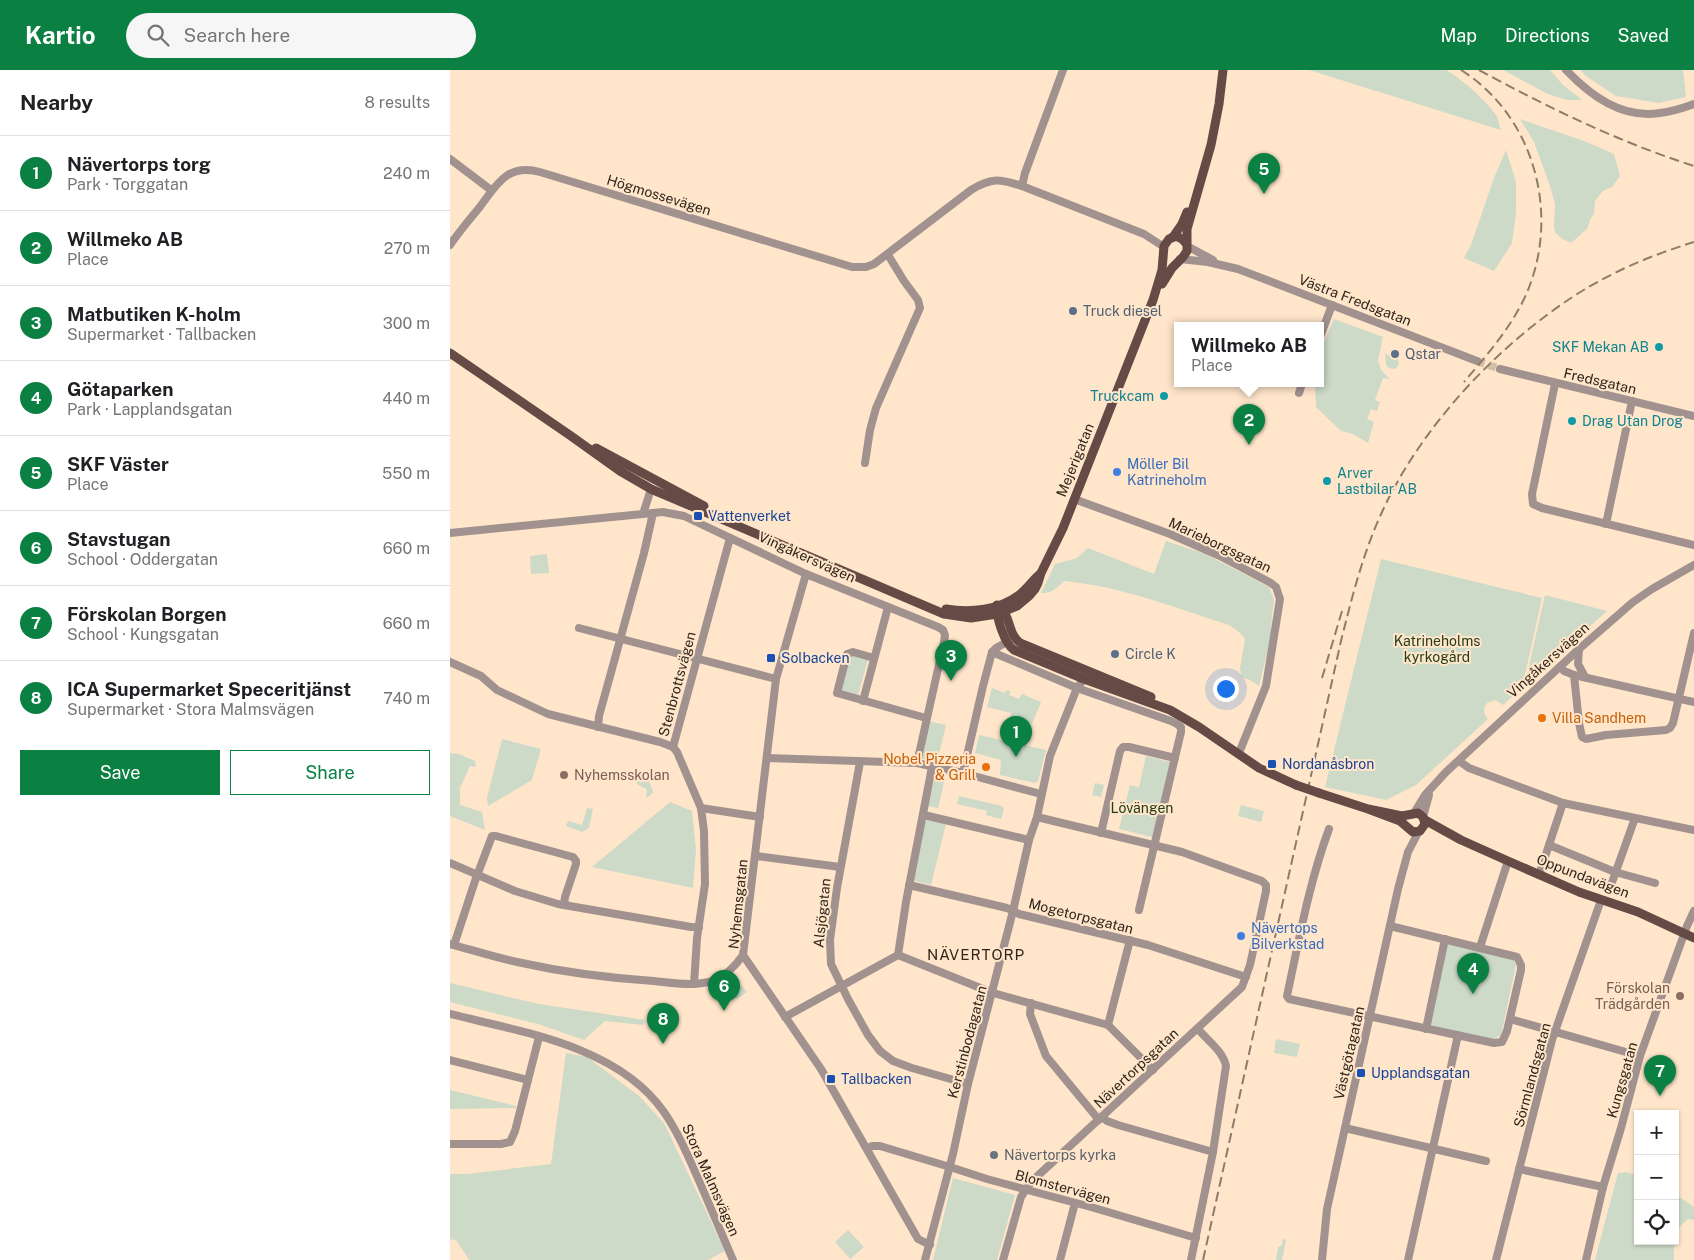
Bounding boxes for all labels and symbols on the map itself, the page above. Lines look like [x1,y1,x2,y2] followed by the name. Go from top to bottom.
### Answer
[1248,153,1280,194] pin: 5
[605,172,713,218] street label: Högmossevägen
[1296,271,1414,329] street label: Västra Fredsgatan
[1083,303,1162,319] place label: Truck diesel
[1067,305,1079,317] marker: Truck diesel
[1552,339,1649,355] place label: SKF Mekan AB
[1653,341,1665,353] marker: SKF Mekan AB
[1405,346,1441,362] place label: Qstar
[1389,348,1401,360] marker: Qstar
[1562,365,1638,397] street label: Fredsgatan
[1090,388,1154,404] place label: Truckcam
[1158,390,1170,402] marker: Truckcam
[1233,404,1265,445] pin: 2
[1582,413,1683,429] place label: Drag Utan Drog
[1566,415,1578,427] marker: Drag Utan Drog
[1053,421,1097,499] street label: Mejerigatan
[1127,456,1207,488] place label: Möller Bil Katrineholm
[1337,465,1417,497] place label: Arver Lastbilar AB
[1111,466,1123,478] marker: Möller Bil Katrineholm
[1321,475,1333,487] marker: Arver Lastbilar AB
[708,508,791,524] place label: Vattenverket
[692,510,704,522] marker: Vattenverket
[1166,514,1274,576] street label: Marieborgsgatan
[756,528,858,586] street label: Vingåkersvägen
[1504,619,1592,701] street label: Vingåkersvägen
[655,630,699,738] street label: Stenbrottsvägen
[1394,633,1480,665] park label: Katrineholms kyrkogård
[935,640,967,681] pin: 3
[1125,646,1176,662] place label: Circle K
[1109,648,1121,660] marker: Circle K
[781,650,850,666] place label: Solbacken
[765,652,777,664] marker: Solbacken
[1213,676,1239,702] your location
[1552,710,1646,726] place label: Villa Sandhem
[1536,712,1548,724] marker: Villa Sandhem
[1000,716,1032,757] pin: 1
[883,751,976,783] place label: Nobel Pizzeria & Grill
[1282,756,1374,772] place label: Nordanåsbron
[1266,758,1278,770] marker: Nordanåsbron
[980,761,992,773] marker: Nobel Pizzeria & Grill
[574,767,670,783] place label: Nyhemsskolan
[558,769,570,781] marker: Nyhemsskolan
[1111,800,1173,816] park label: Lövängen
[1534,851,1632,901] street label: Oppundavägen
[725,858,751,950] street label: Nyhemsgatan
[810,877,834,949] street label: Alsjögatan
[1027,895,1135,937] street label: Mogetorpsgatan
[1251,920,1324,952] place label: Nävertops Bilverkstad
[1235,930,1247,942] marker: Nävertops Bilverkstad
[927,945,1025,963] district label: NÄVERTORP
[1457,953,1489,994] pin: 4
[708,970,740,1011] pin: 6
[1595,980,1670,1012] place label: Förskolan Trädgården
[944,984,990,1100] street label: Kerstinbodagatan
[1674,990,1686,1002] marker: Förskolan Trädgården
[647,1003,679,1044] pin: 8
[1330,1005,1368,1101] street label: Västgötagatan
[1510,1021,1554,1129] street label: Sörmlandsgatan
[1091,1025,1181,1111] street label: Nävertorpsgatan
[1604,1040,1640,1120] street label: Kungsgatan
[1644,1055,1676,1096] pin: 7
[1371,1065,1470,1081] place label: Upplandsgatan
[1355,1067,1367,1079] marker: Upplandsgatan
[841,1071,912,1087] place label: Tallbacken
[825,1073,837,1085] marker: Tallbacken
[679,1121,743,1239] street label: Stora Malmsvägen
[1004,1147,1116,1163] place label: Nävertorps kyrka
[988,1149,1000,1161] marker: Nävertorps kyrka
[1014,1167,1112,1207] street label: Blomstervägen

